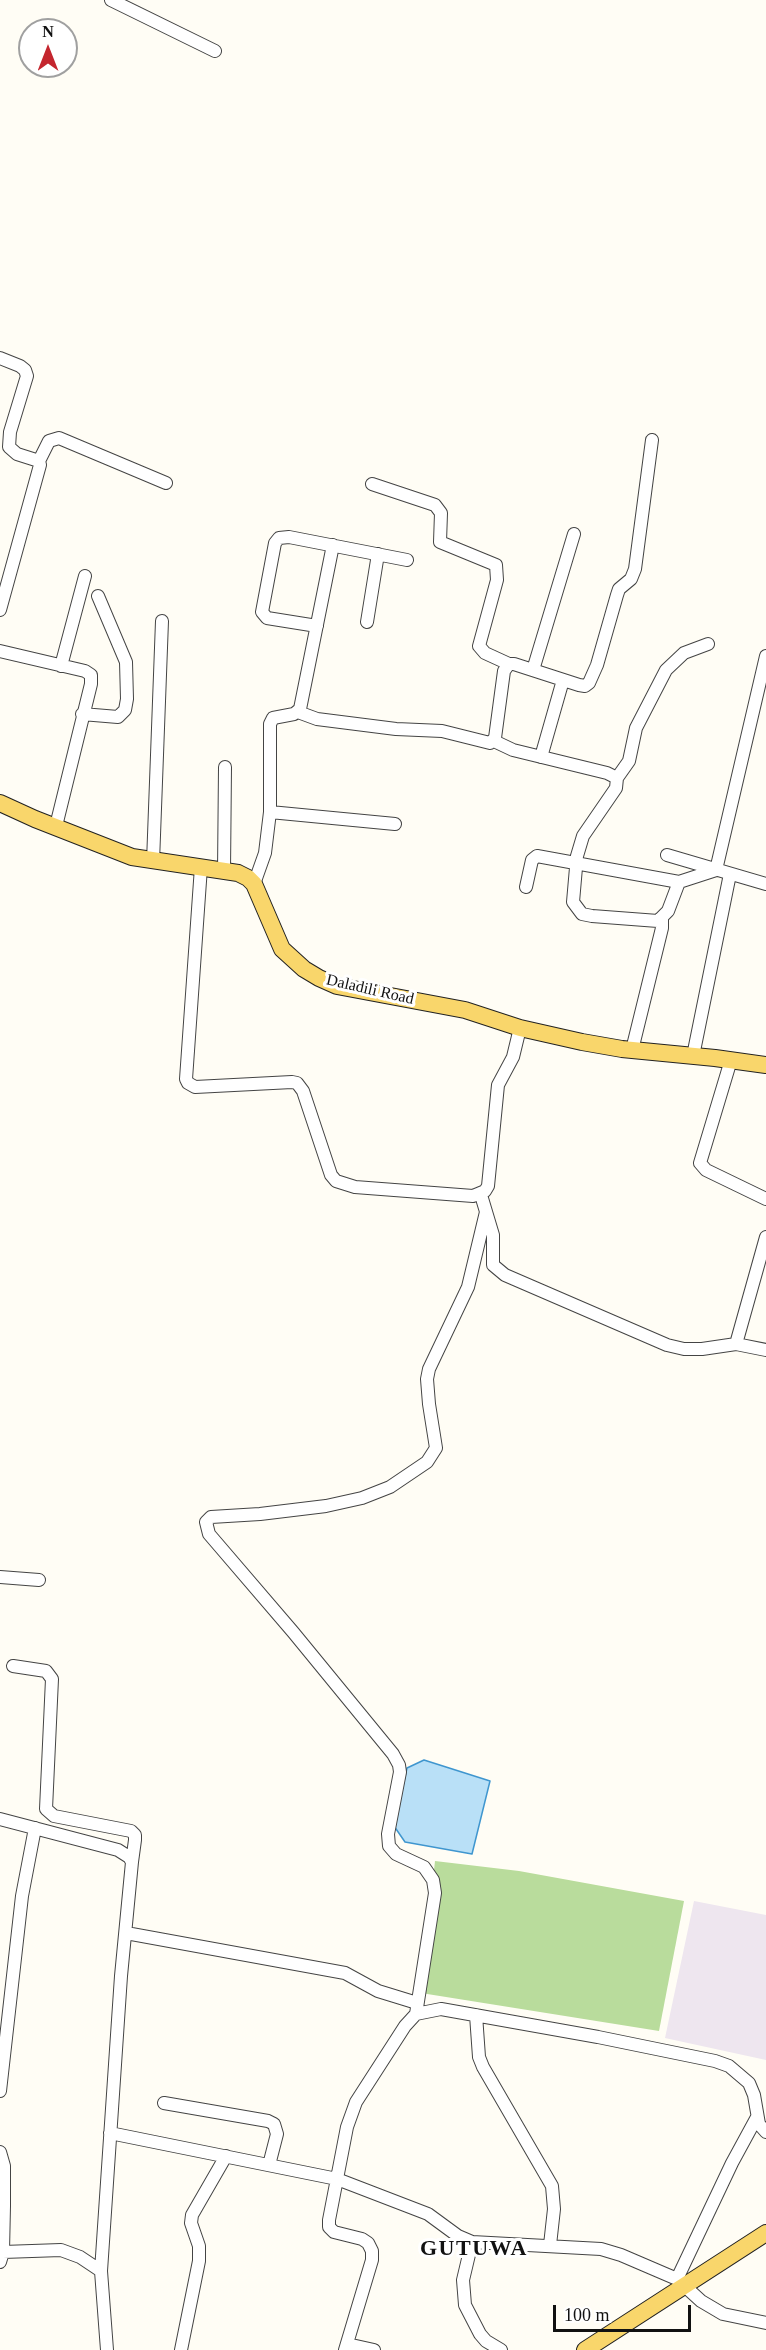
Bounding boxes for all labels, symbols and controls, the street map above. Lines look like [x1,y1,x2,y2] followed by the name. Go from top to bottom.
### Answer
[18,18,78,78] north arrow
[42,23,54,40] text: N
[324,971,416,1009] street label: Daladili Road
[420,2236,528,2262] district label: GUTUWA
[556,2293,694,2331] scale bar
[564,2305,610,2325] text: 100 m

